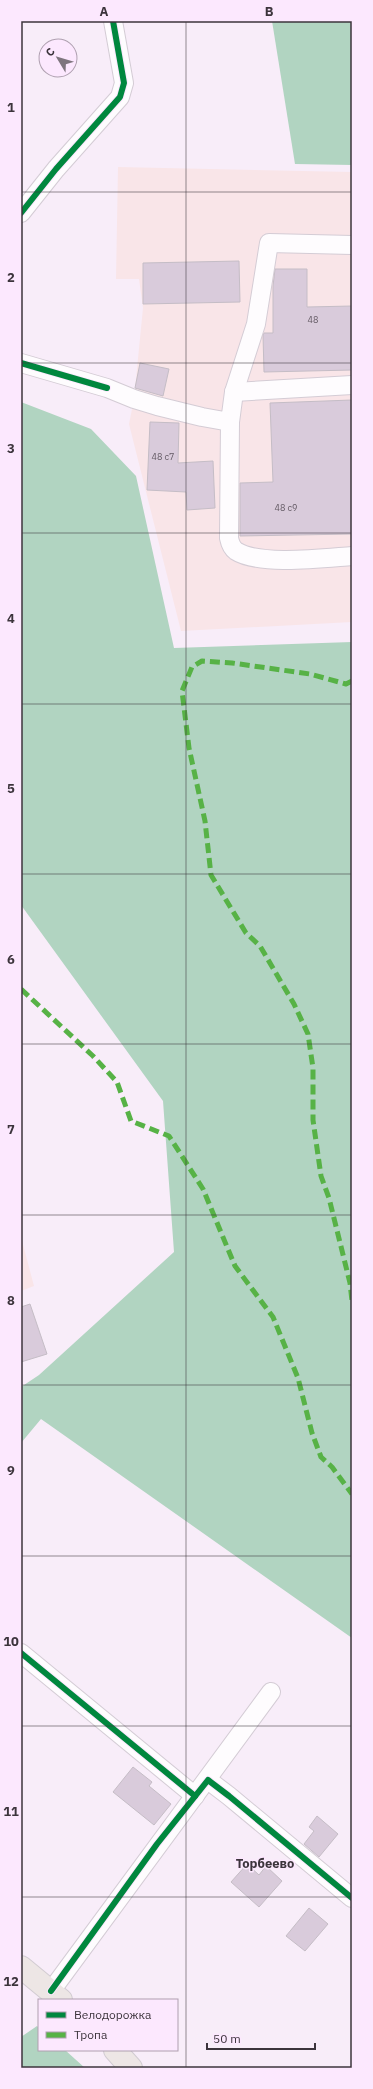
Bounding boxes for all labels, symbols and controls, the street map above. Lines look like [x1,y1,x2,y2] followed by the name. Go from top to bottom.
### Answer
[100,3,109,20] text: A
[265,3,274,20] text: B
[38,38,78,78] north arrow
[42,45,58,59] text: С
[7,99,15,116] text: 1
[7,269,15,286] text: 2
[308,314,318,325] house number: 48
[7,440,15,457] text: 3
[152,451,174,462] house number: 48 с7
[275,502,297,513] house number: 48 с9
[7,610,15,627] text: 4
[7,780,15,797] text: 5
[7,951,15,968] text: 6
[7,1121,15,1138] text: 7
[7,1292,15,1309] text: 8
[7,1462,15,1479] text: 9
[3,1633,19,1650] text: 10
[3,1803,19,1820] text: 11
[236,1855,294,1872] district label: Торбеево
[3,1973,19,1990] text: 12
[38,1999,178,2051] legend
[74,2007,152,2022] text: Велодорожка
[207,2025,315,2051] scale bar
[74,2027,108,2042] text: Тропа
[213,2031,241,2046] text: 50 m

